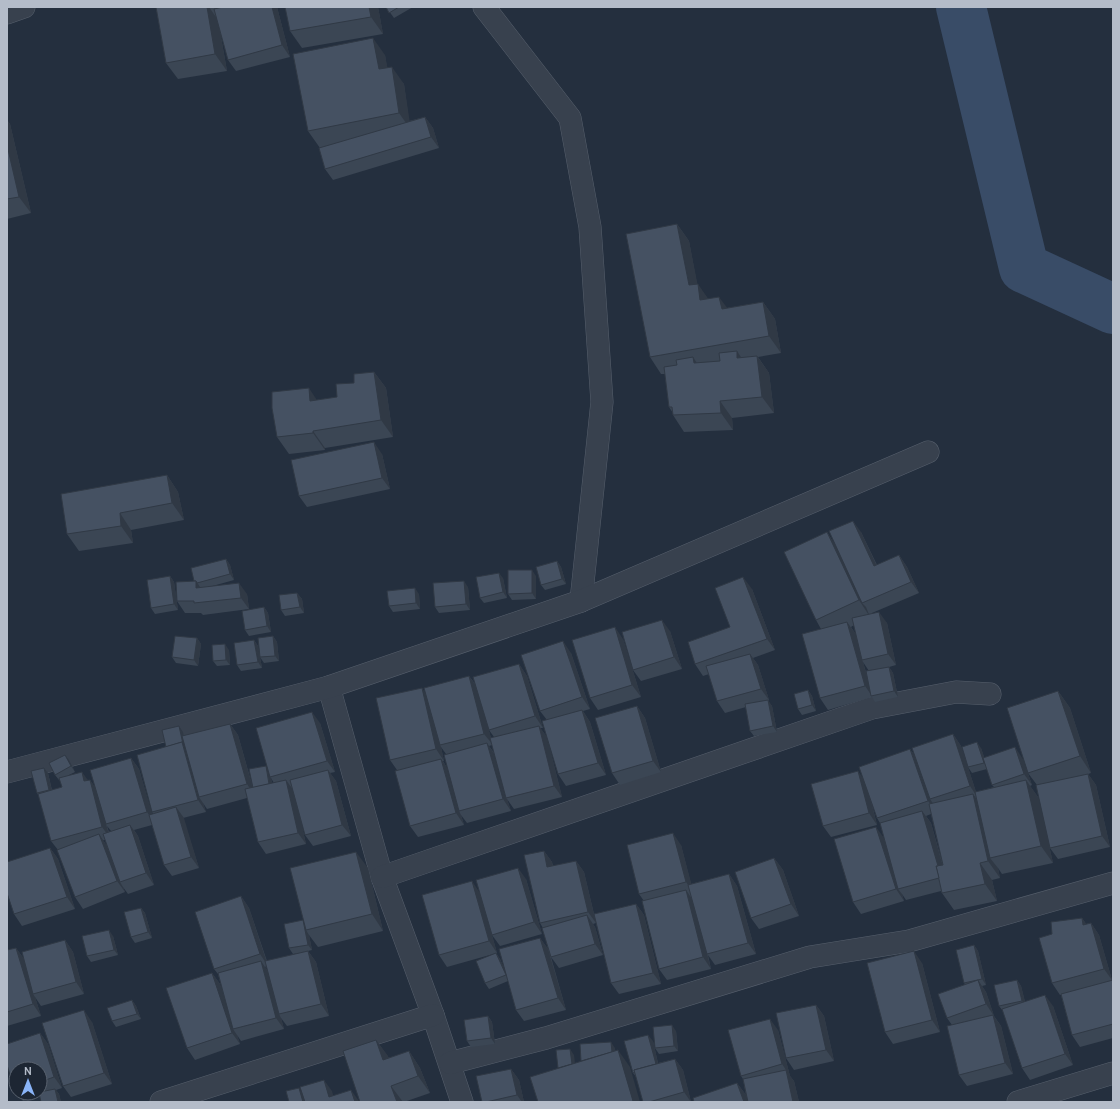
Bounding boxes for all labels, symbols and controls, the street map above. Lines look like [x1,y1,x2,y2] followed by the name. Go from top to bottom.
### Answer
[8,1061,48,1101] north arrow
[24,1064,32,1078] text: N

